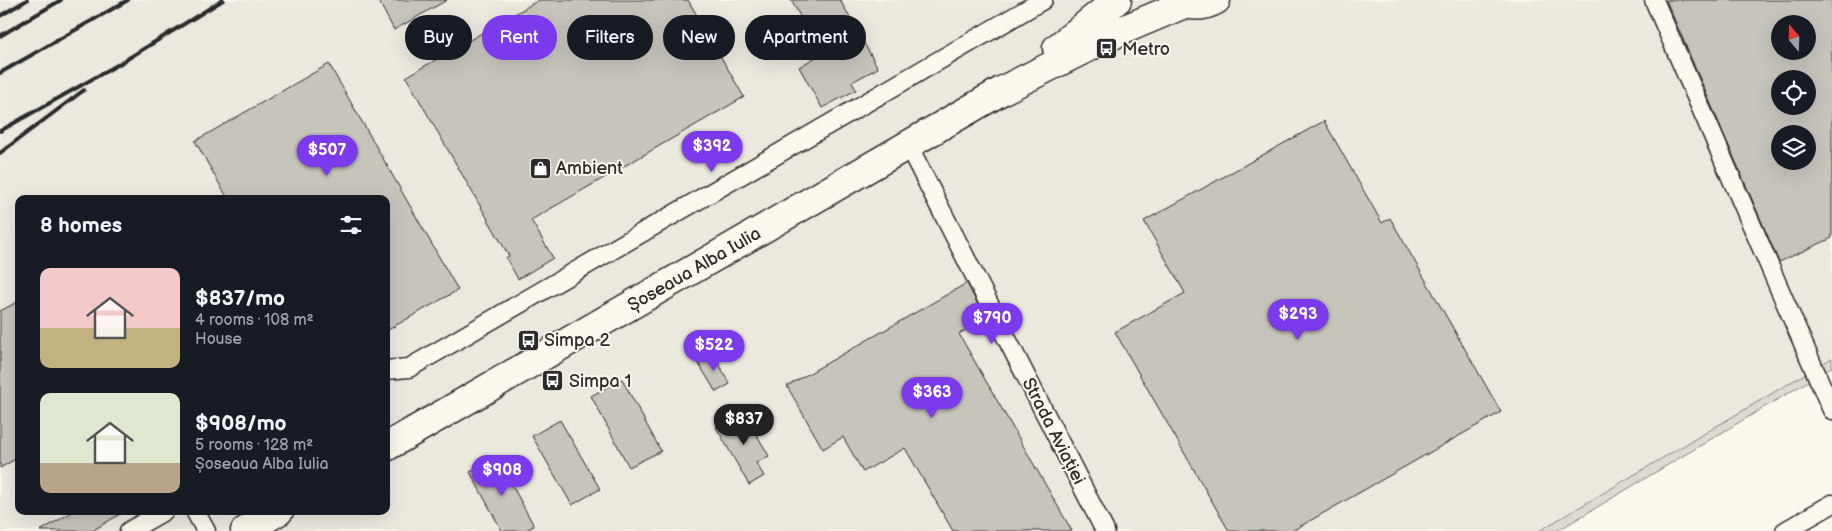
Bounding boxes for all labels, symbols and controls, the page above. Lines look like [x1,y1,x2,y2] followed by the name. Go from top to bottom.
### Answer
[405,15,472,60] chip: Buy
[482,15,557,60] chip: Rent
[567,15,653,60] chip: Filters
[663,15,735,60] chip: New
[745,15,866,60] chip: Apartment
[1771,15,1816,60] north arrow
[1771,15,1816,170] map controls
[1094,37,1118,61] bus stop icon: Metro
[1122,39,1170,60] place label: Metro
[1771,70,1816,115] button: locate
[1771,125,1816,170] button: layers
[682,130,742,173] pin: $392
[297,134,357,177] pin: $507
[693,137,731,156] text: $392
[308,141,346,160] text: $507
[528,156,552,180] shop icon: Ambient
[556,158,623,179] place label: Ambient
[337,211,365,239] icon: filters
[40,213,122,238] text: 8 homes
[624,223,765,316] street label: Șoseaua Alba Iulia
[195,286,285,311] text: $837/mo
[80,288,140,348] icon: home
[1268,298,1328,341] pin: $293
[962,302,1022,345] pin: $790
[1279,305,1317,324] text: $293
[973,309,1011,328] text: $790
[195,311,314,330] text: 4 rooms · 108 m²
[516,328,540,352] bus stop icon: Simpa 2
[195,330,242,349] text: House
[544,330,610,351] place label: Simpa 2
[684,330,744,372] pin: $522
[695,336,733,355] text: $522
[541,369,565,393] bus stop icon: Simpa 1
[569,371,631,392] place label: Simpa 1
[1018,374,1089,488] street label: Strada Aviației
[902,376,962,419] pin: $363
[913,383,951,402] text: $363
[714,404,774,446] pin: $837
[725,410,763,429] text: $837
[195,411,287,436] text: $908/mo
[80,413,140,473] icon: home
[195,436,313,455] text: 5 rooms · 128 m²
[472,454,532,497] pin: $908
[195,455,329,474] text: Șoseaua Alba Iulia
[482,461,522,480] text: $908

